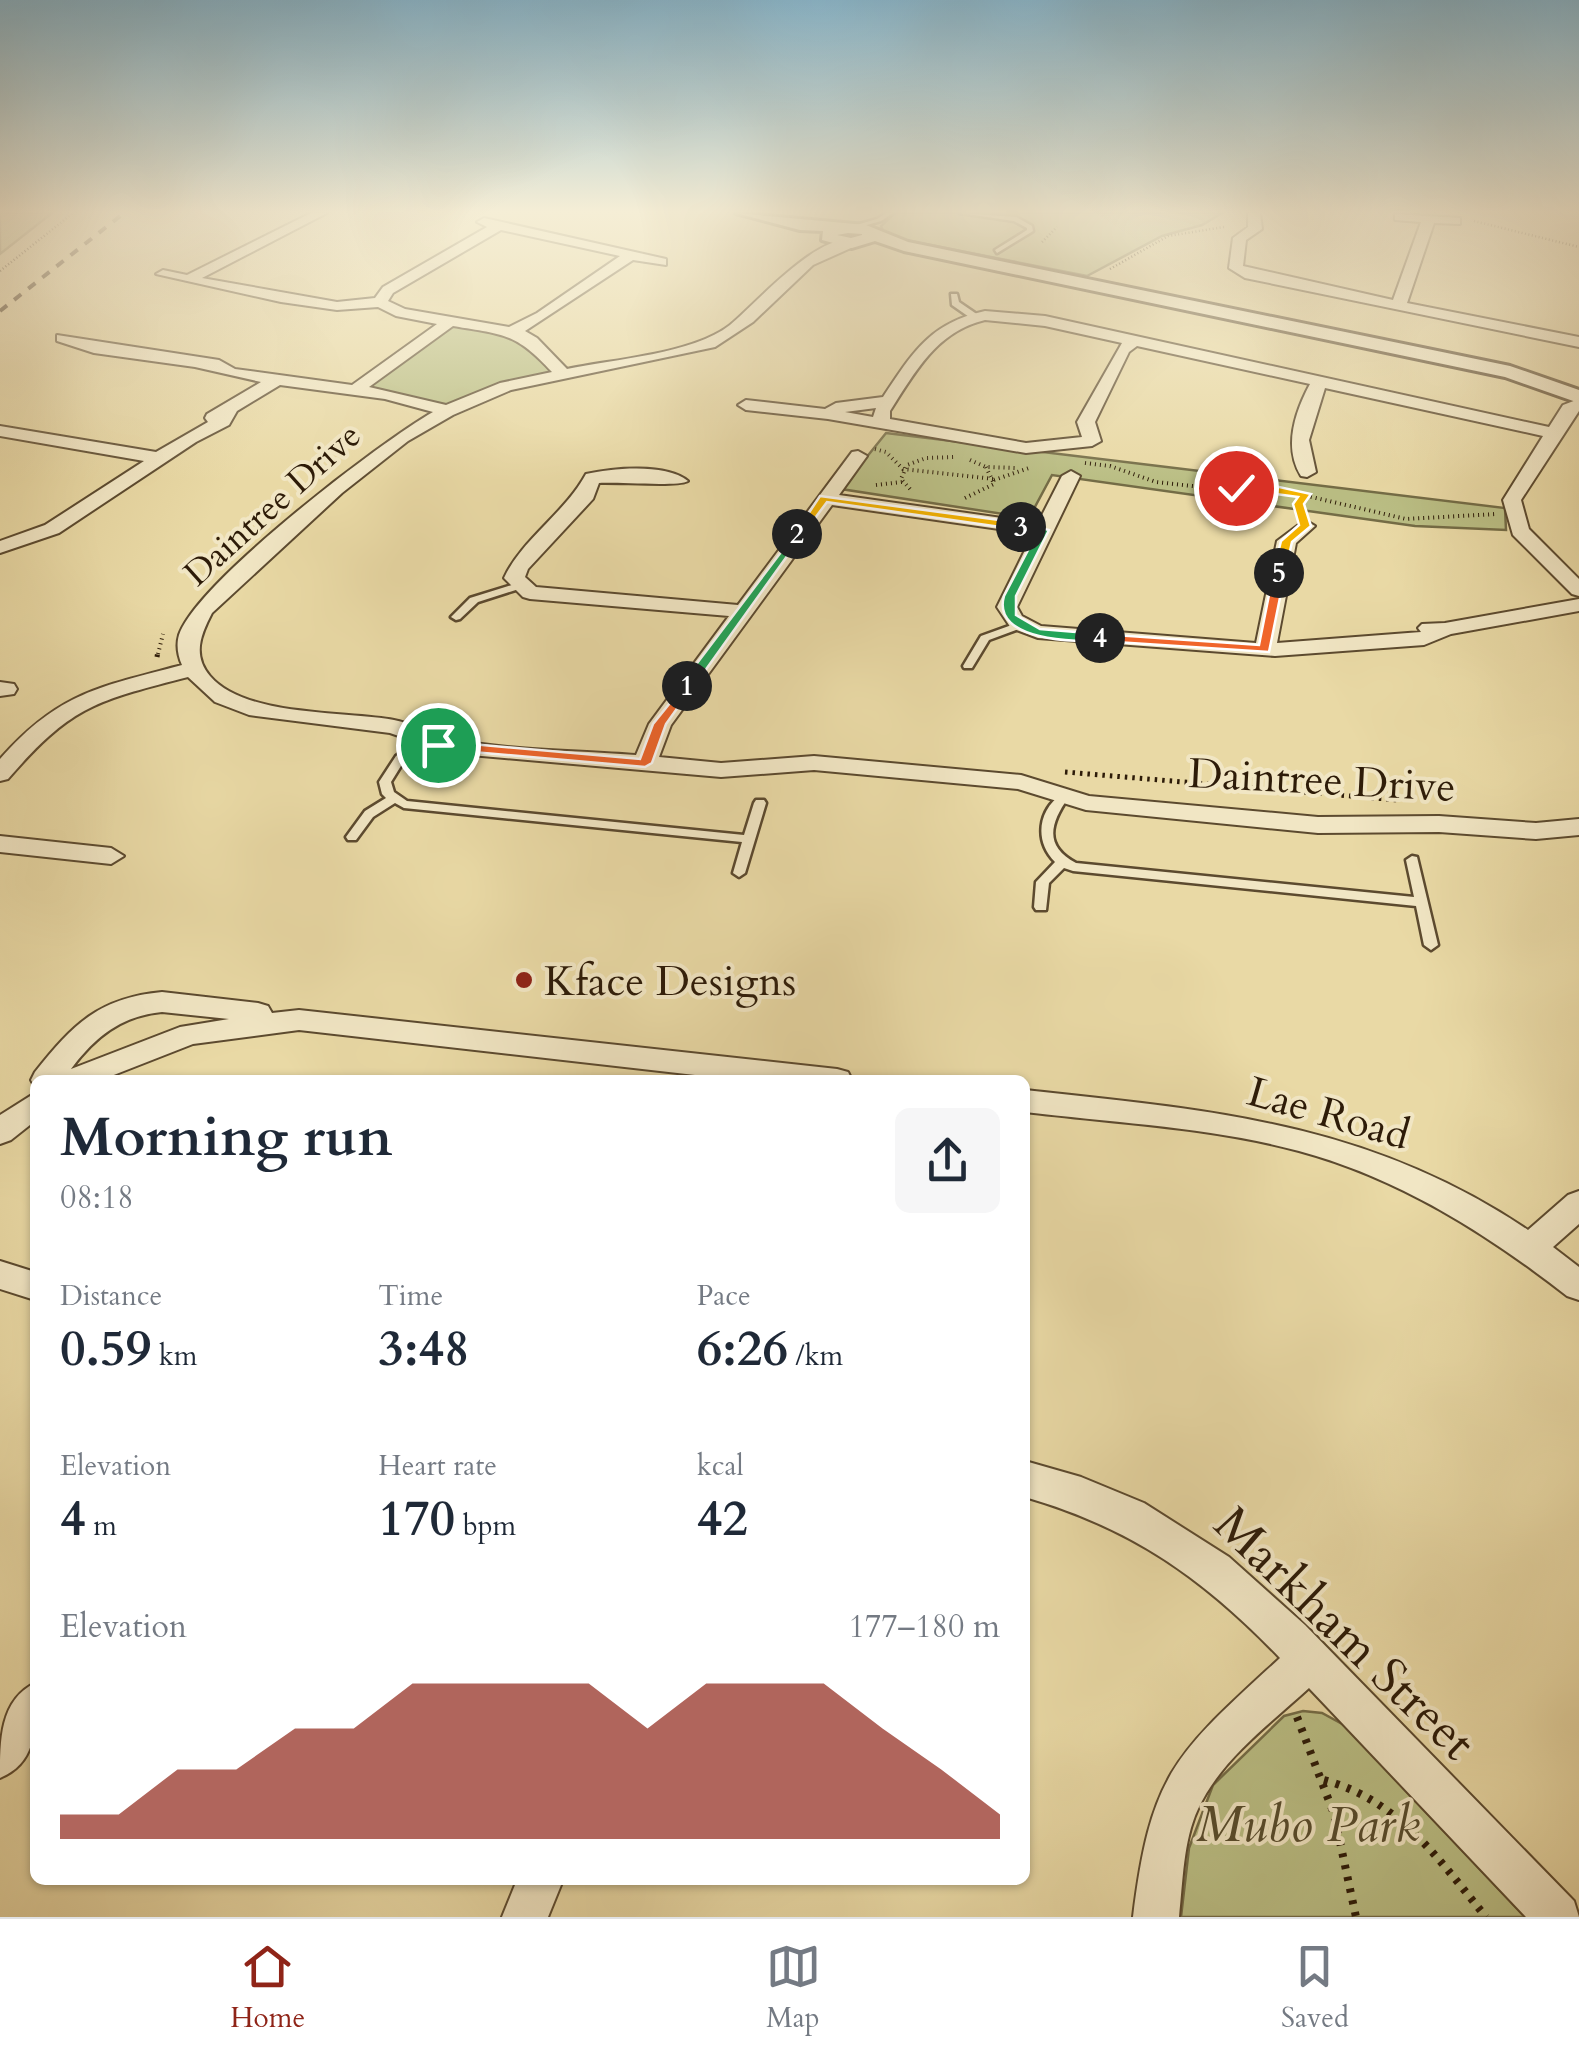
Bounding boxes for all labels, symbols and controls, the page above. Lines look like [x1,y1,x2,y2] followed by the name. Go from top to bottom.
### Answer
[174,412,372,597] street label: Daintree Drive
[1194,446,1279,531] pin
[1209,461,1264,516] icon: check
[996,502,1046,552] pin: 3
[1014,508,1028,546] text: 3
[772,509,822,559] pin: 2
[790,515,804,553] text: 2
[1254,548,1304,598] pin: 5
[1272,554,1286,592] text: 5
[1075,613,1125,663] pin: 4
[1093,619,1107,657] text: 4
[662,661,712,711] pin: 1
[680,667,694,705] text: 1
[396,703,481,788] pin
[411,718,466,773] icon: arrive
[1187,745,1457,816] street label: Daintree Drive
[544,953,796,1010] place label: Kface Designs
[513,969,535,991] marker: Kface Designs
[1241,1063,1416,1164] street label: Lae Road
[60,1101,393,1175] text: Morning run
[895,1108,1000,1213] button: share
[60,1176,134,1220] text: 08:18
[60,1277,162,1315] text: Distance
[378,1277,443,1315] text: Time
[697,1277,751,1315] text: Pace
[60,1315,151,1383] text: 0.59
[378,1315,470,1383] text: 3:48
[697,1315,788,1383] text: 6:26
[151,1337,198,1375] text: km
[788,1337,843,1375] text: /km
[60,1447,171,1485] text: Elevation
[378,1447,497,1485] text: Heart rate
[697,1447,744,1485] text: kcal
[60,1485,86,1553] text: 4
[378,1485,455,1553] text: 170
[697,1485,748,1553] text: 42
[1199,1491,1490,1776] street label: Markham Street
[86,1507,117,1545] text: m
[455,1507,516,1545] text: bpm
[60,1605,187,1649] text: Elevation
[848,1605,1000,1649] text: 177–180 m
[1196,1791,1420,1859] park label: Mubo Park
[230,1939,305,2037] tab: Home
[766,1939,821,2037] tab: Map
[1281,1939,1349,2037] tab: Saved

